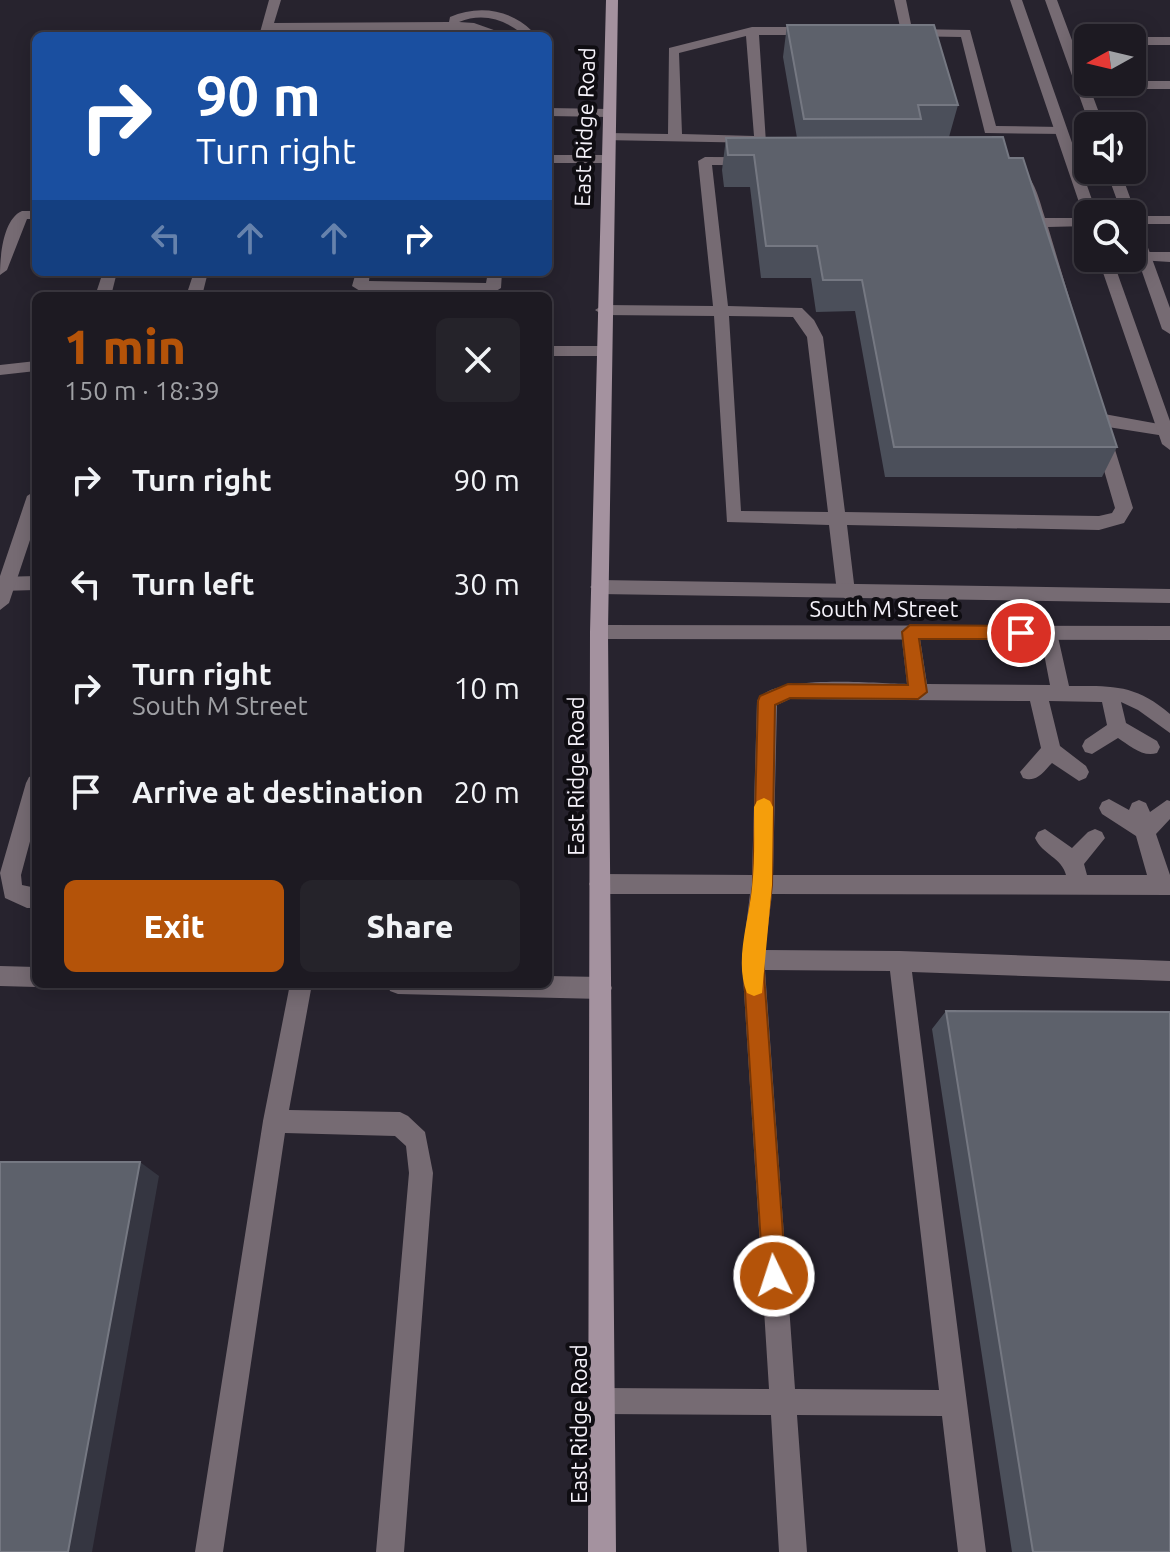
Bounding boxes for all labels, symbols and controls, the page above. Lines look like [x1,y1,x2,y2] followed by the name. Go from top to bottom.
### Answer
[1074,24,1146,96] north arrow
[1074,24,1146,272] map controls
[569,47,599,207] street label: East Ridge Road
[64,64,168,168] icon: right
[196,64,321,127] text: 90 m
[1074,112,1146,184] button: sound
[196,130,356,171] text: Turn right
[1074,200,1146,272] button: search
[144,216,188,260] icon: left
[228,216,272,260] icon: ahead
[312,216,356,260] icon: ahead
[396,216,440,260] icon: right
[436,318,520,402] button: close
[64,319,186,373] text: 1 min
[64,376,220,405] text: 150 m · 18:39
[64,458,108,502] icon: right
[132,463,272,497] text: Turn right
[453,463,520,497] text: 90 m
[64,562,108,606] icon: left
[132,567,254,601] text: Turn left
[453,567,520,601] text: 30 m
[810,596,959,621] street label: South M Street
[987,599,1055,667] pin
[999,611,1043,655] icon: arrive
[132,657,272,691] text: Turn right
[64,666,108,710] icon: right
[453,671,520,705] text: 10 m
[132,691,308,720] text: South M Street
[563,696,588,856] street label: East Ridge Road
[64,770,108,814] icon: arrive
[132,775,424,809] text: Arrive at destination
[453,775,520,809] text: 20 m
[64,880,284,972] button: Exit
[300,880,520,972] button: Share
[732,1234,816,1318] position arrow
[566,1344,591,1504] street label: East Ridge Road

